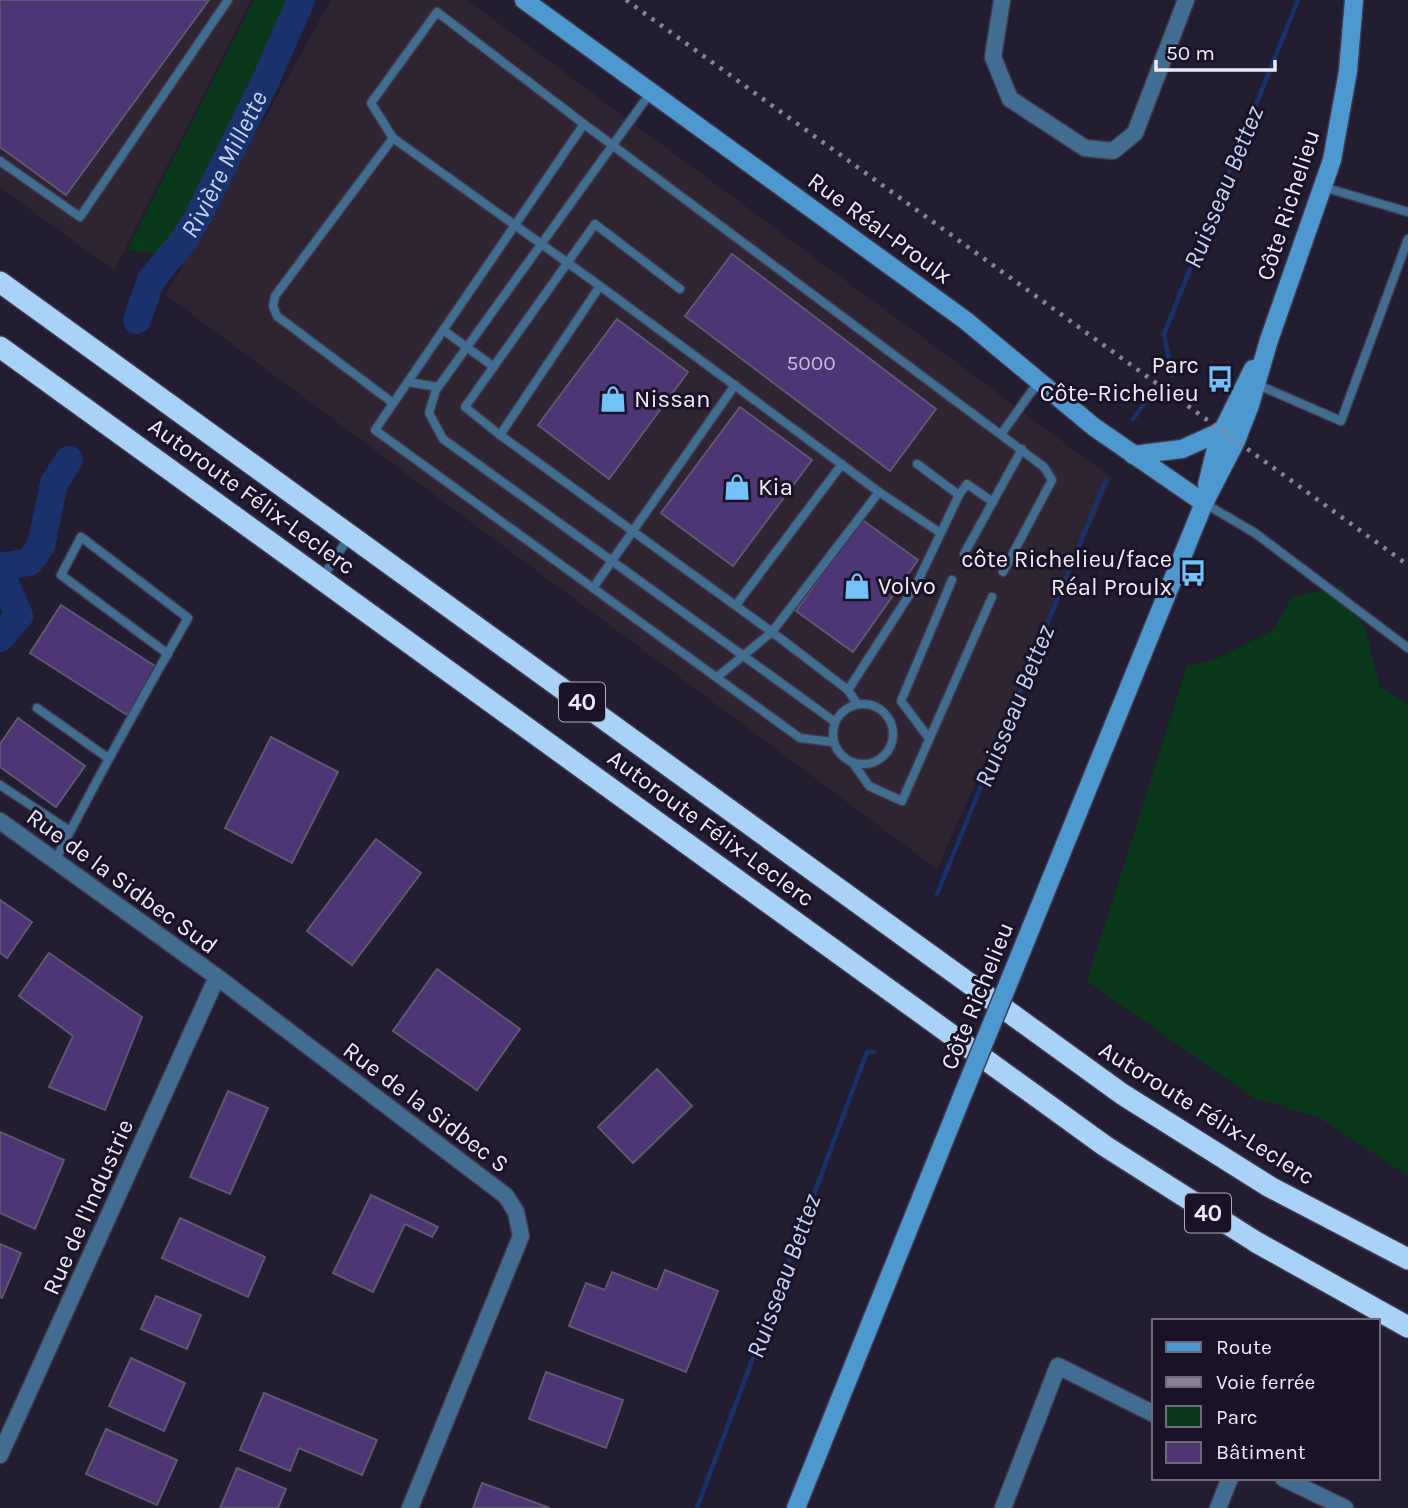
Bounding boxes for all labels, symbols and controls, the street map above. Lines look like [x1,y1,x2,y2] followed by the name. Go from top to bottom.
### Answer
[1156,28,1275,72] scale bar
[1166,41,1215,65] text: 50 m
[174,86,274,244] water label: Rivière Millette
[1177,101,1270,273] water label: Ruisseau Bettez
[1250,126,1326,284] street label: Côte Richelieu
[803,166,957,290] street label: Rue Réal-Proulx
[786,351,836,375] house number: 5000
[1040,351,1199,407] place label: Parc Côte-Richelieu
[1205,364,1235,394] bus stop icon: Parc Côte-Richelieu
[598,384,628,414] shop icon: Nissan
[634,385,711,413] place label: Nissan
[143,412,361,580] street label: Autoroute Félix-Leclerc
[722,472,752,502] shop icon: Kia
[758,473,793,501] place label: Kia
[961,545,1172,601] place label: côte Richelieu/face Réal Proulx
[1178,558,1208,588] bus stop icon: côte Richelieu/face Réal Proulx
[842,571,872,601] shop icon: Volvo
[878,572,936,600] place label: Volvo
[968,620,1061,792] water label: Ruisseau Bettez
[559,682,605,722] road number: 40
[602,744,820,912] street label: Autoroute Félix-Leclerc
[21,802,223,960] street label: Rue de la Sidbec Sud
[935,918,1019,1074] street label: Côte Richelieu
[1094,1035,1320,1191] street label: Autoroute Félix-Leclerc
[338,1036,514,1178] street label: Rue de la Sidbec S
[37,1115,139,1299] street label: Rue de l'Industrie
[739,1189,828,1362] water label: Ruisseau Bettez
[1185,1194,1231,1232] road number: 40
[1152,1319,1380,1480] legend
[1216,1335,1272,1359] text: Route
[1216,1370,1315,1394] text: Voie ferrée
[1216,1405,1258,1429] text: Parc
[1216,1440,1306,1464] text: Bâtiment

